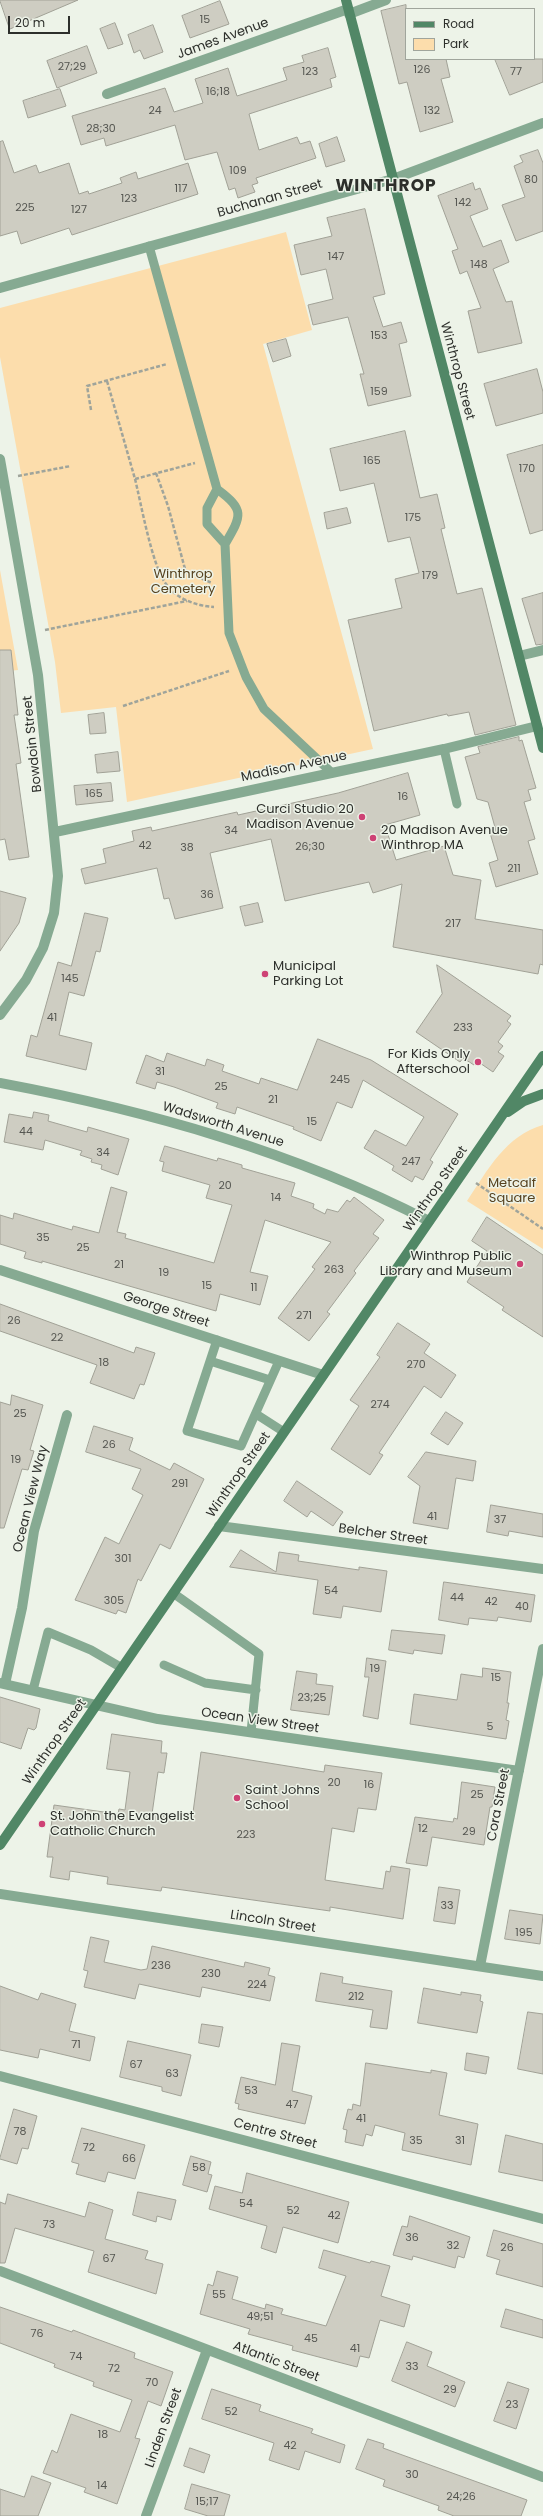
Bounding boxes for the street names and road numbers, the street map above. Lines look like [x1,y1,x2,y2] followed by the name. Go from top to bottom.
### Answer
[175,15,271,63] street label: James Avenue
[216,177,324,221] street label: Buchanan Street
[436,320,478,422] street label: Winthrop Street
[20,695,46,793] street label: Bowdoin Street
[240,748,348,786] street label: Madison Avenue
[160,1099,286,1151] street label: Wadsworth Avenue
[401,1143,471,1235] street label: Winthrop Street
[121,1289,211,1331] street label: George Street
[204,1429,274,1521] street label: Winthrop Street
[10,1444,52,1554] street label: Ocean View Way
[337,1521,429,1549] street label: Belcher Street
[20,1696,90,1788] street label: Winthrop Street
[200,1705,320,1737] street label: Ocean View Street
[484,1767,514,1843] street label: Cora Street
[229,1908,317,1936] street label: Lincoln Street
[232,2115,318,2153] street label: Centre Street
[231,2338,321,2386] street label: Atlantic Street
[142,2386,186,2470] street label: Linden Street

